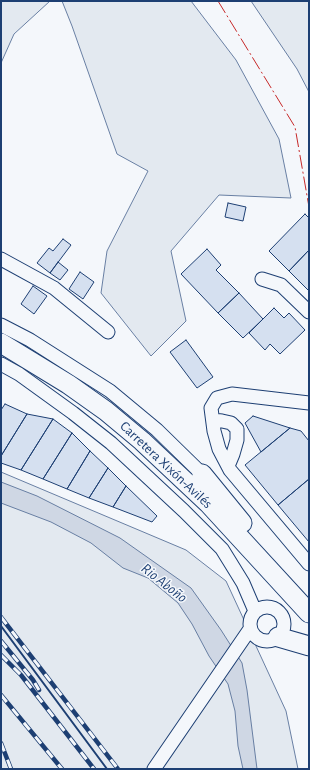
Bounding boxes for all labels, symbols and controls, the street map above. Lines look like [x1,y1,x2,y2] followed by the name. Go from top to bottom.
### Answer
[116,418,216,512] street label: Carretera Xixón-Avilés
[137,559,191,607] water label: Rio Aboño

